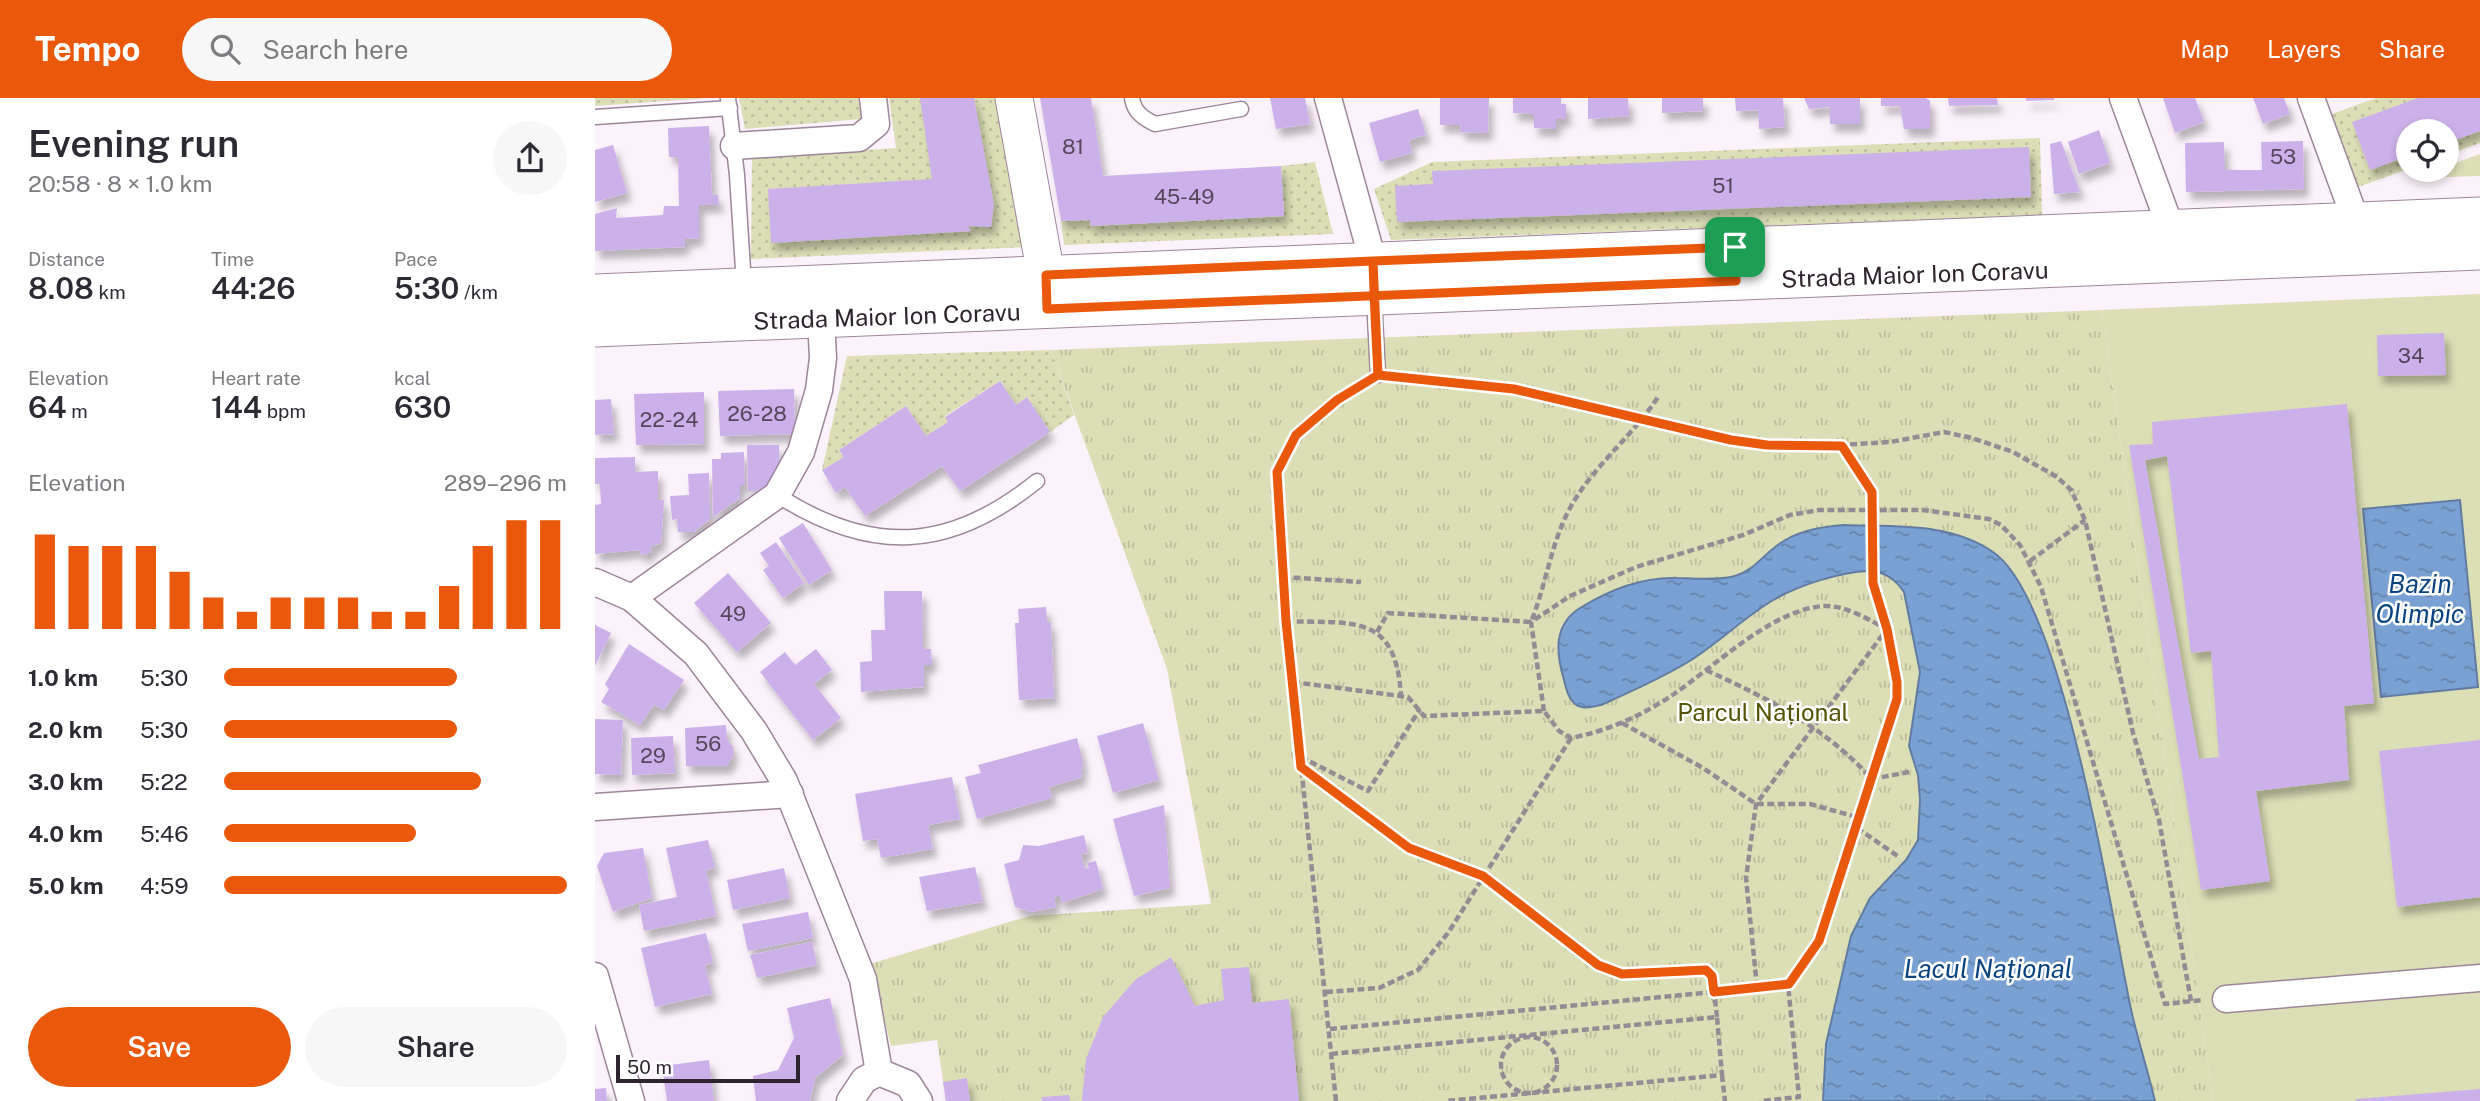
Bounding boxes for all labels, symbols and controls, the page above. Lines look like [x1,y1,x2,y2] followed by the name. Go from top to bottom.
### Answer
[182,18,672,81] search box
[35,30,140,68] text: Tempo
[206,30,244,68] icon: search
[262,34,408,65] text: Search here
[2180,35,2229,63] text: Map
[2267,35,2341,63] text: Layers
[2379,35,2445,63] text: Share
[2396,119,2459,182] map controls
[2396,119,2459,182] button: locate
[28,121,239,166] text: Evening run
[493,121,567,195] button: share
[1062,134,1084,159] house number: 81
[2270,144,2296,169] house number: 53
[28,170,212,197] text: 20:58 · 8 × 1.0 km
[1712,173,1734,198] house number: 51
[1154,184,1214,209] house number: 45-49
[1705,217,1765,277] pin
[1716,228,1754,266] icon: arrive
[28,248,105,270] text: Distance
[211,248,254,270] text: Time
[394,248,437,270] text: Pace
[1781,255,2049,293] street label: Strada Maior Ion Coravu
[28,270,94,306] text: 8.08
[211,270,296,306] text: 44:26
[394,270,459,306] text: 5:30
[94,281,126,303] text: km
[459,281,498,303] text: /km
[753,297,1021,335] street label: Strada Maior Ion Coravu
[2398,343,2424,368] house number: 34
[28,367,109,389] text: Elevation
[211,367,301,389] text: Heart rate
[394,367,431,389] text: kcal
[28,389,67,425] text: 64
[211,389,262,425] text: 144
[394,389,451,425] text: 630
[67,400,88,422] text: m
[262,400,306,422] text: bpm
[727,401,787,426] house number: 26-28
[640,407,698,432] house number: 22-24
[28,469,126,496] text: Elevation
[444,469,567,496] text: 289–296 m
[2376,568,2464,629] water label: Bazin Olimpic
[720,601,746,626] house number: 49
[28,664,98,691] text: 1.0 km
[140,664,188,691] text: 5:30
[1677,698,1849,726] park label: Parcul Național
[28,716,103,743] text: 2.0 km
[140,716,188,743] text: 5:30
[695,731,721,756] house number: 56
[640,743,666,768] house number: 29
[28,768,103,795] text: 3.0 km
[140,768,188,795] text: 5:22
[28,820,103,847] text: 4.0 km
[140,820,189,847] text: 5:46
[28,872,104,899] text: 5.0 km
[140,872,189,899] text: 4:59
[1904,953,2072,984] water label: Lacul Național
[28,1007,291,1087] button: Save
[305,1007,567,1087] button: Share
[616,1052,800,1084] scale bar
[627,1056,672,1078] text: 50 m

